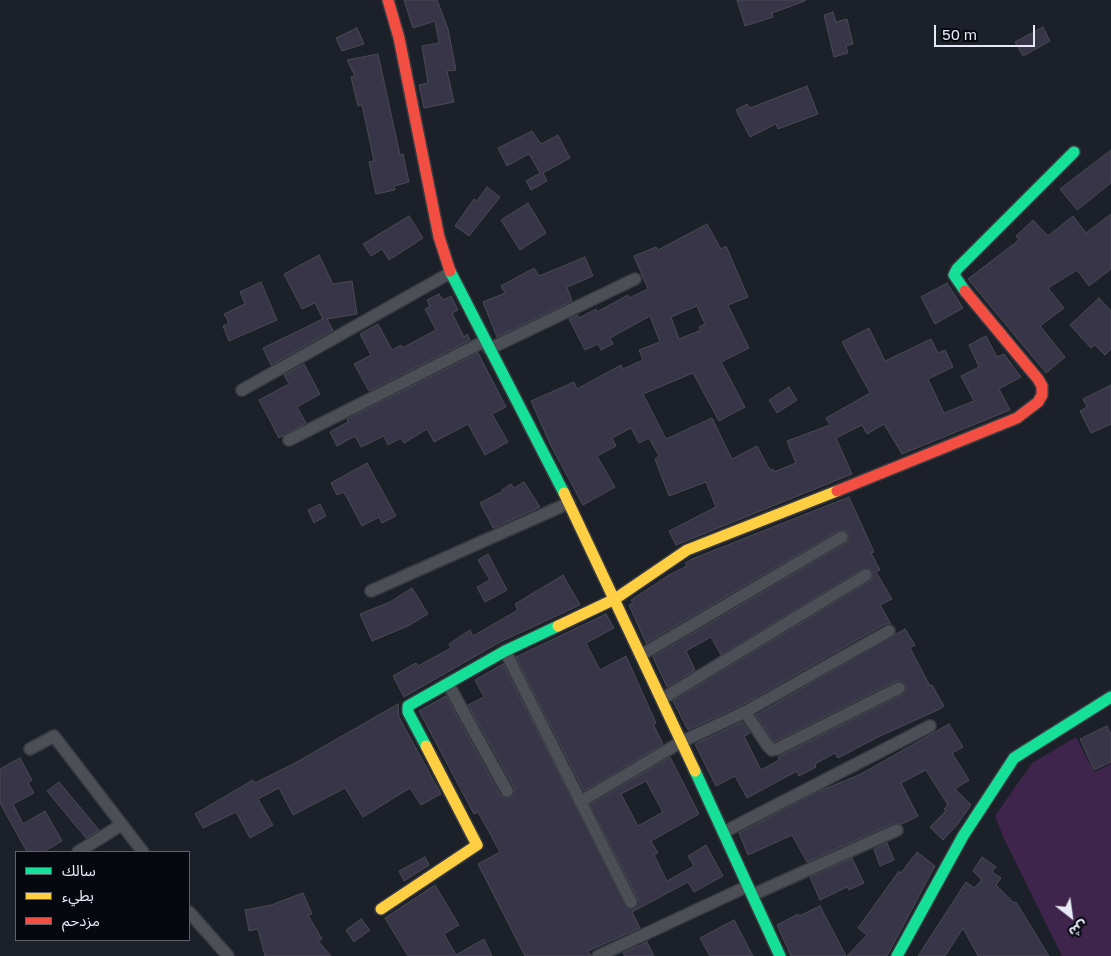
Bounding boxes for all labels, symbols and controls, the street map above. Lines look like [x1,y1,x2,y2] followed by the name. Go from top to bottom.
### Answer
[936,15,1037,47] scale bar
[942,25,977,43] text: 50 m
[15,851,190,941] legend
[62,861,96,879] text: سالك
[62,886,94,904] text: بطيء
[1046,891,1096,941] north arrow
[62,911,100,929] text: مزدحم
[1066,917,1091,942] text: ش

